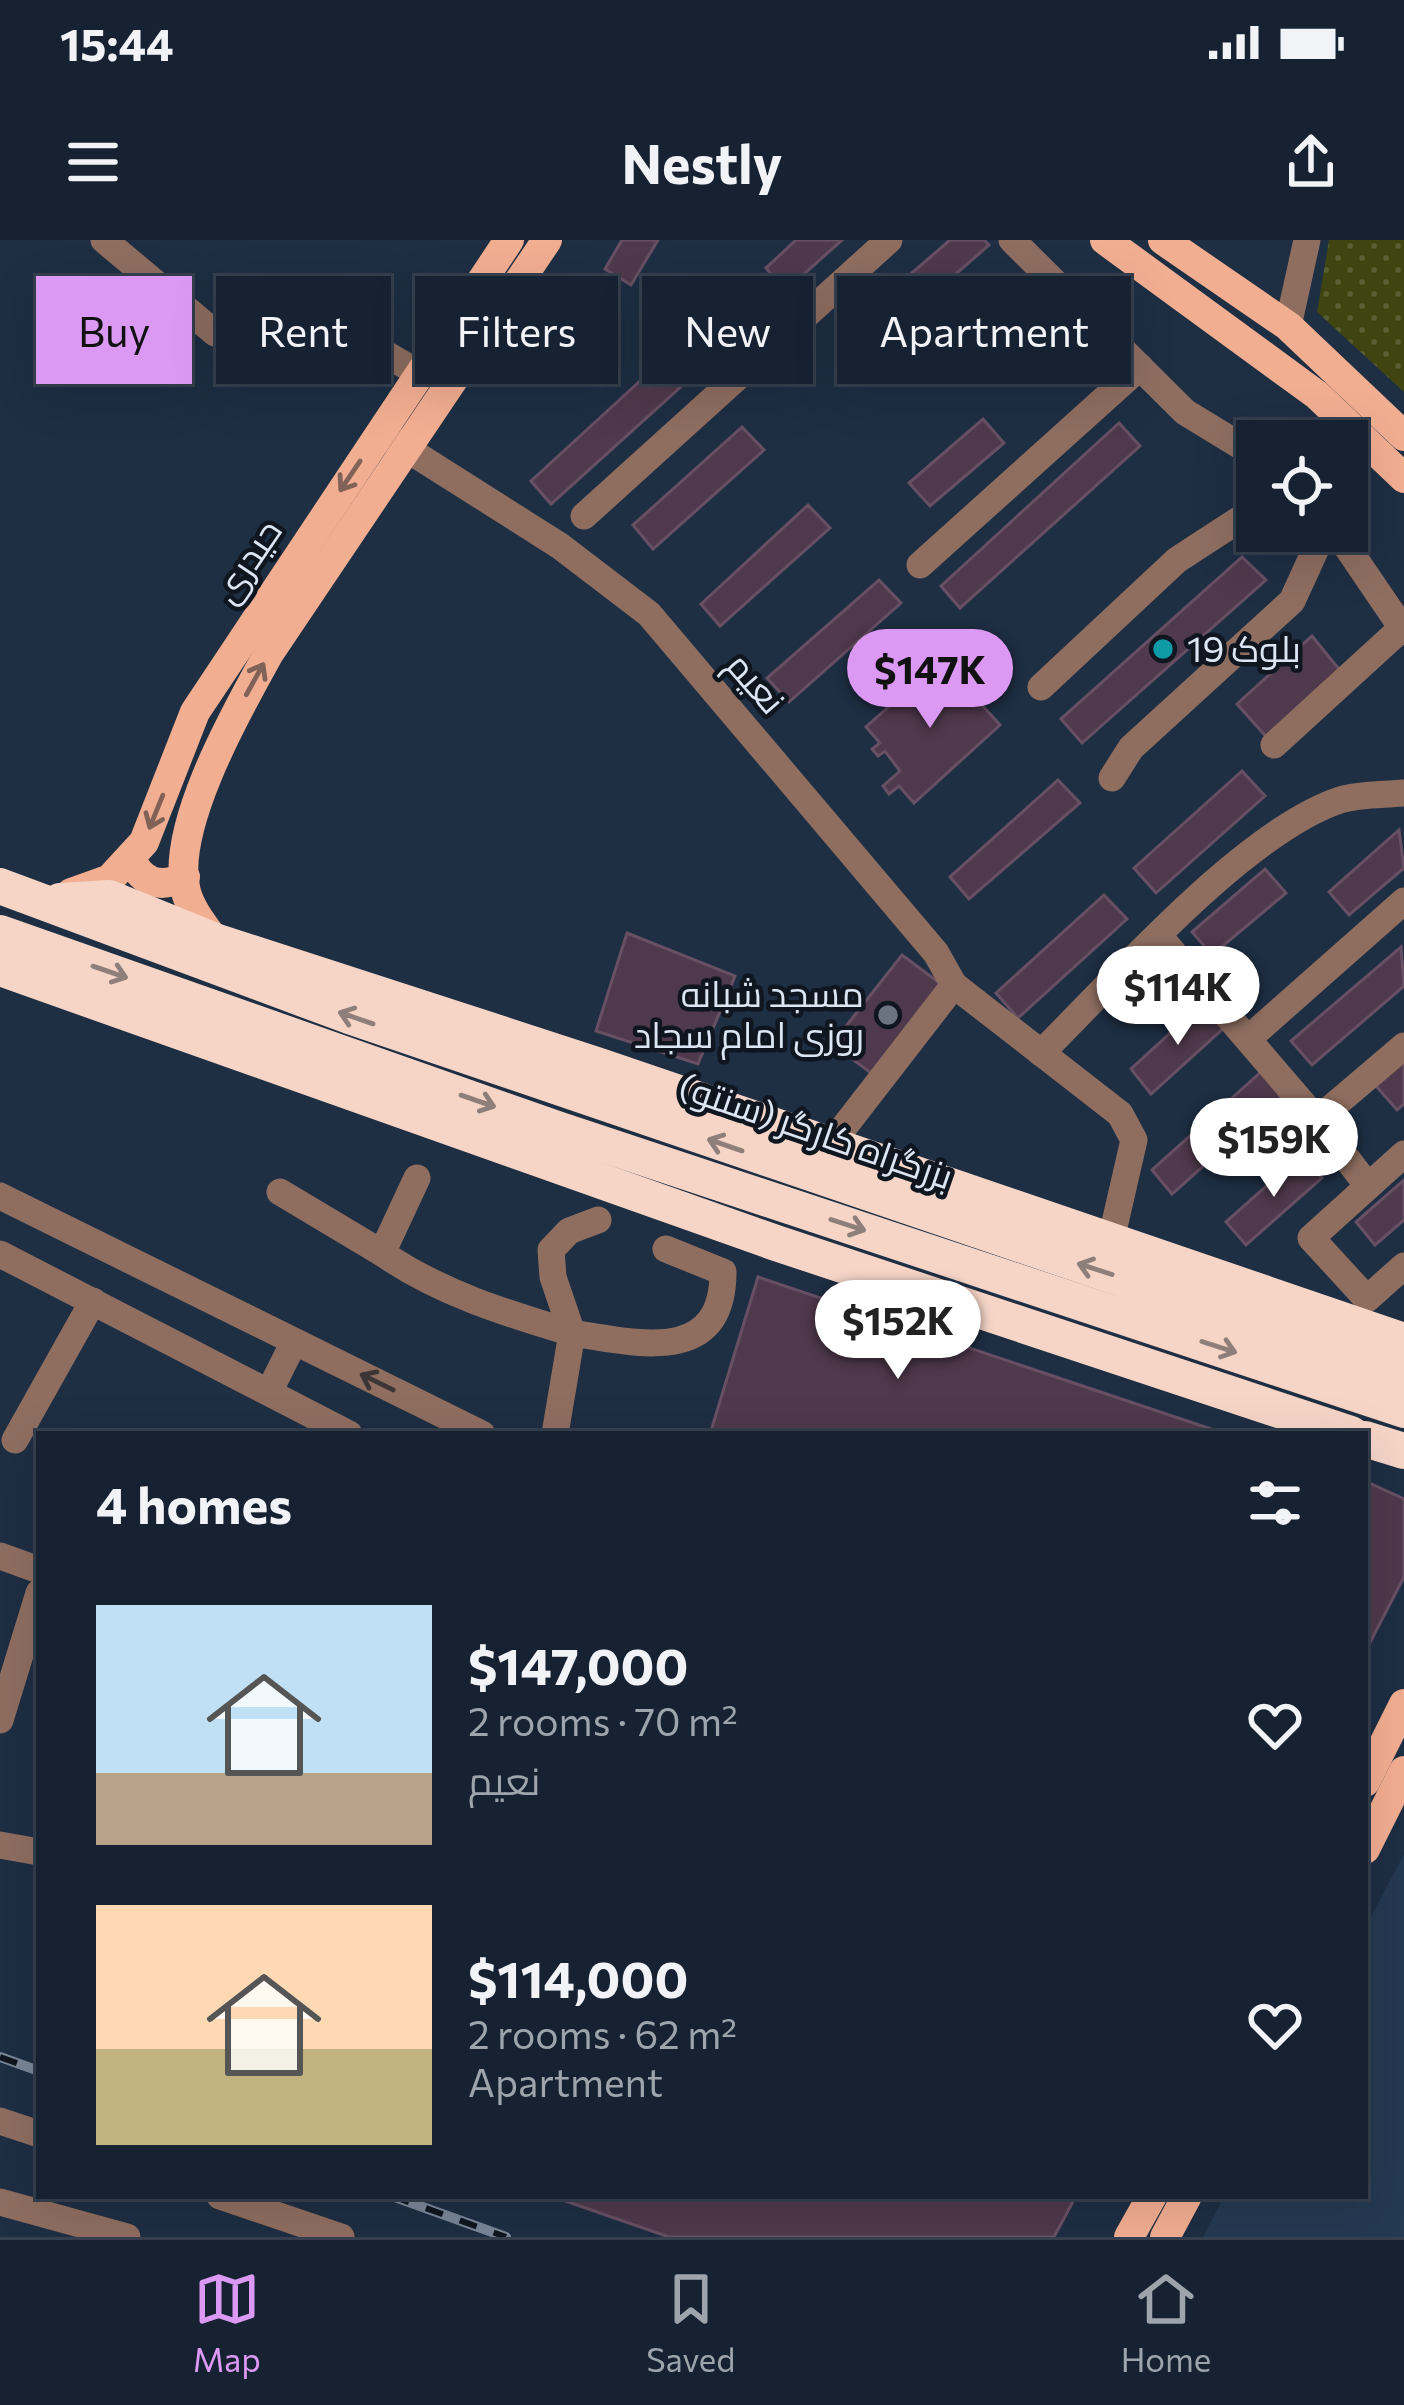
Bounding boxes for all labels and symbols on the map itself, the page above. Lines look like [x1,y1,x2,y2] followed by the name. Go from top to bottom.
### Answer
[338,459,363,493] one-way arrow
[202,510,291,611] street label: حیدری
[1187,625,1301,670] place label: بلوک 19
[846,629,1014,731] pin: $147K
[1150,636,1176,662] marker: بلوک 19
[715,642,796,725] street label: نعیم
[244,663,267,698] one-way arrow
[143,793,165,830] one-way arrow
[1094,946,1262,1048] pin: $114K
[91,963,128,984] one-way arrow
[634,970,864,1060] place label: مسجد شبانه روزی امام سجاد
[875,1002,901,1028] marker: مسجد شبانه روزی امام سجاد
[338,1006,375,1027] one-way arrow
[674,1062,959,1198] street label: بزرگراه کارگر (سنتو)
[459,1092,496,1113] one-way arrow
[1190,1098,1358,1200] pin: $159K
[707,1133,744,1154] one-way arrow
[828,1215,866,1237] one-way arrow
[1077,1256,1115,1278] one-way arrow
[814,1280,982,1382] pin: $152K
[1199,1337,1237,1359] one-way arrow
[360,1370,396,1393] one-way arrow

